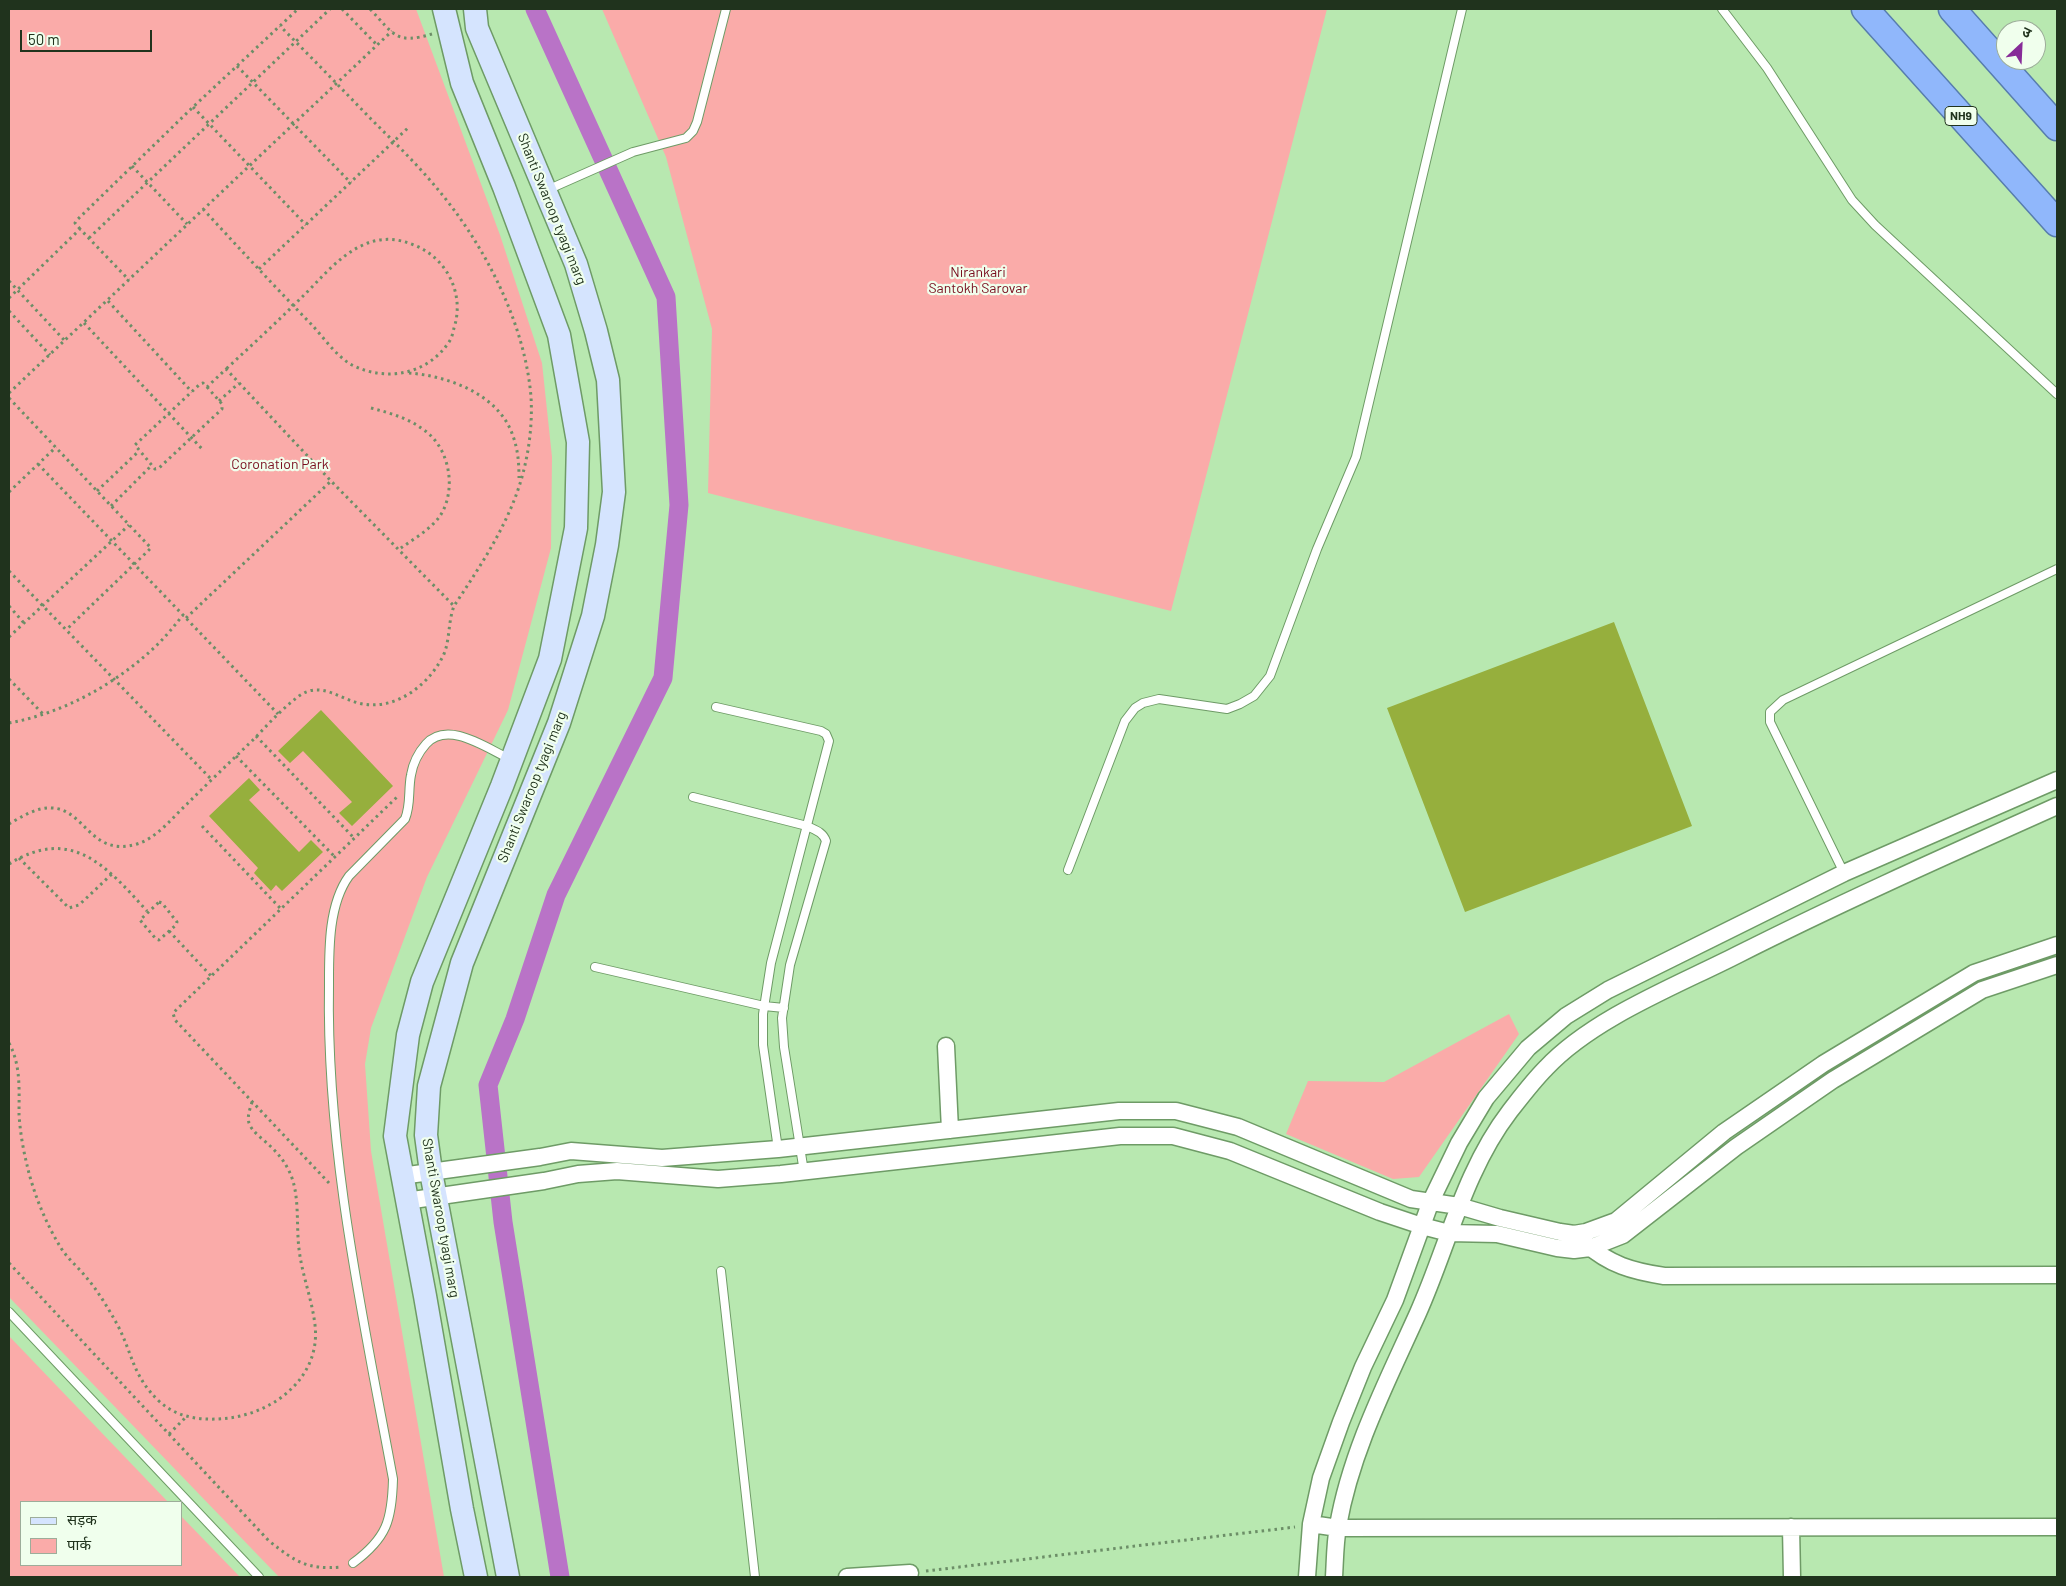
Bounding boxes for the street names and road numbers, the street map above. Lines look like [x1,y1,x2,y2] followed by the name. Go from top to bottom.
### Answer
[1945,106,1977,125] road number: NH9
[514,131,590,287] street label: Shanti Swaroop tyagi marg
[494,709,570,865] street label: Shanti Swaroop tyagi marg
[419,1137,463,1299] street label: Shanti Swaroop tyagi marg

